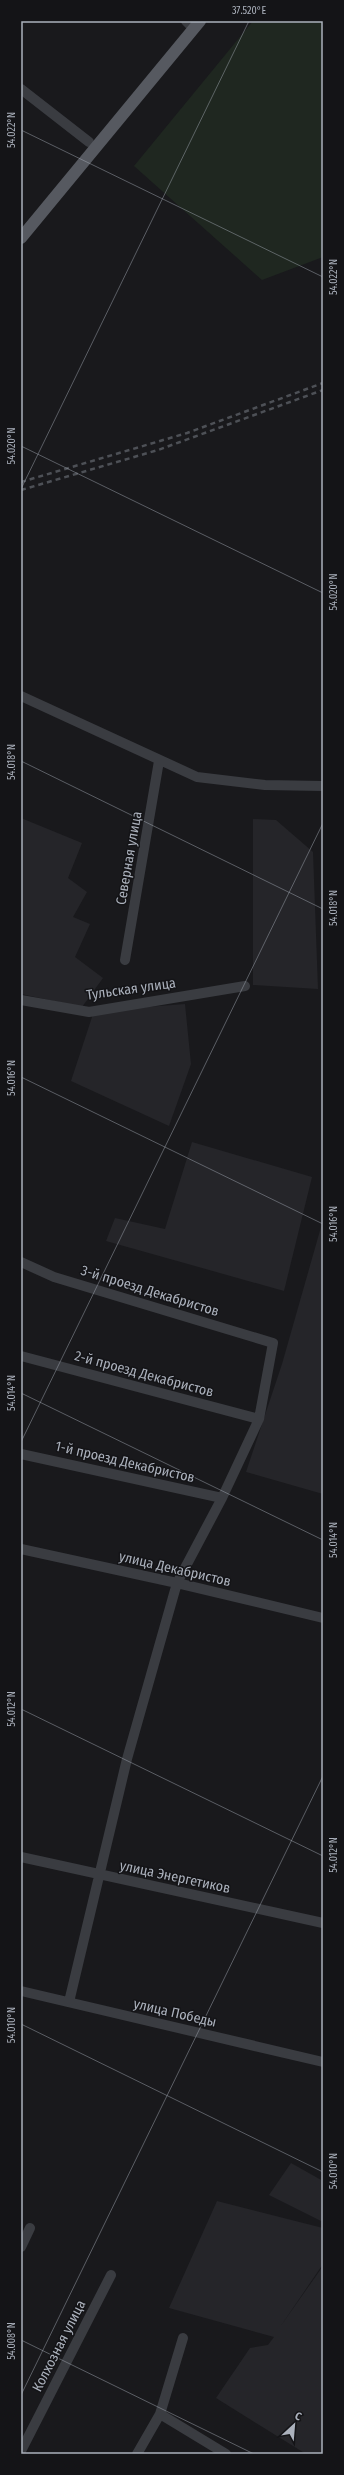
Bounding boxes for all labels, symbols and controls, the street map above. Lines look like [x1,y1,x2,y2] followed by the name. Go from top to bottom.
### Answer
[232,5,266,17] text: 37.520°E
[6,112,18,148] text: 54.022°N
[328,259,340,295] text: 54.022°N
[6,428,18,464] text: 54.020°N
[328,574,340,610] text: 54.020°N
[6,744,18,780] text: 54.018°N
[112,810,146,906] street label: Северная улица
[328,890,340,926] text: 54.018°N
[85,974,177,1004] street label: Тульская улица
[6,1060,18,1096] text: 54.016°N
[328,1206,340,1242] text: 54.016°N
[79,1262,221,1320] street label: 3-й проезд Декабристов
[73,1347,215,1401] street label: 2-й проезд Декабристов
[6,1375,18,1411] text: 54.014°N
[54,1438,196,1486] street label: 1-й проезд Декабристов
[328,1522,340,1558] text: 54.014°N
[117,1548,233,1590] street label: улица Декабристов
[6,1691,18,1727] text: 54.012°N
[328,1837,340,1873] text: 54.012°N
[118,1857,232,1897] street label: улица Энергетиков
[132,1995,218,2031] street label: улица Победы
[6,2007,18,2043] text: 54.010°N
[328,2153,340,2189] text: 54.010°N
[29,2297,89,2395] street label: Колхозная улица
[6,2322,18,2360] text: 54.008°N
[274,2405,314,2445] north arrow
[293,2409,304,2424] text: С

